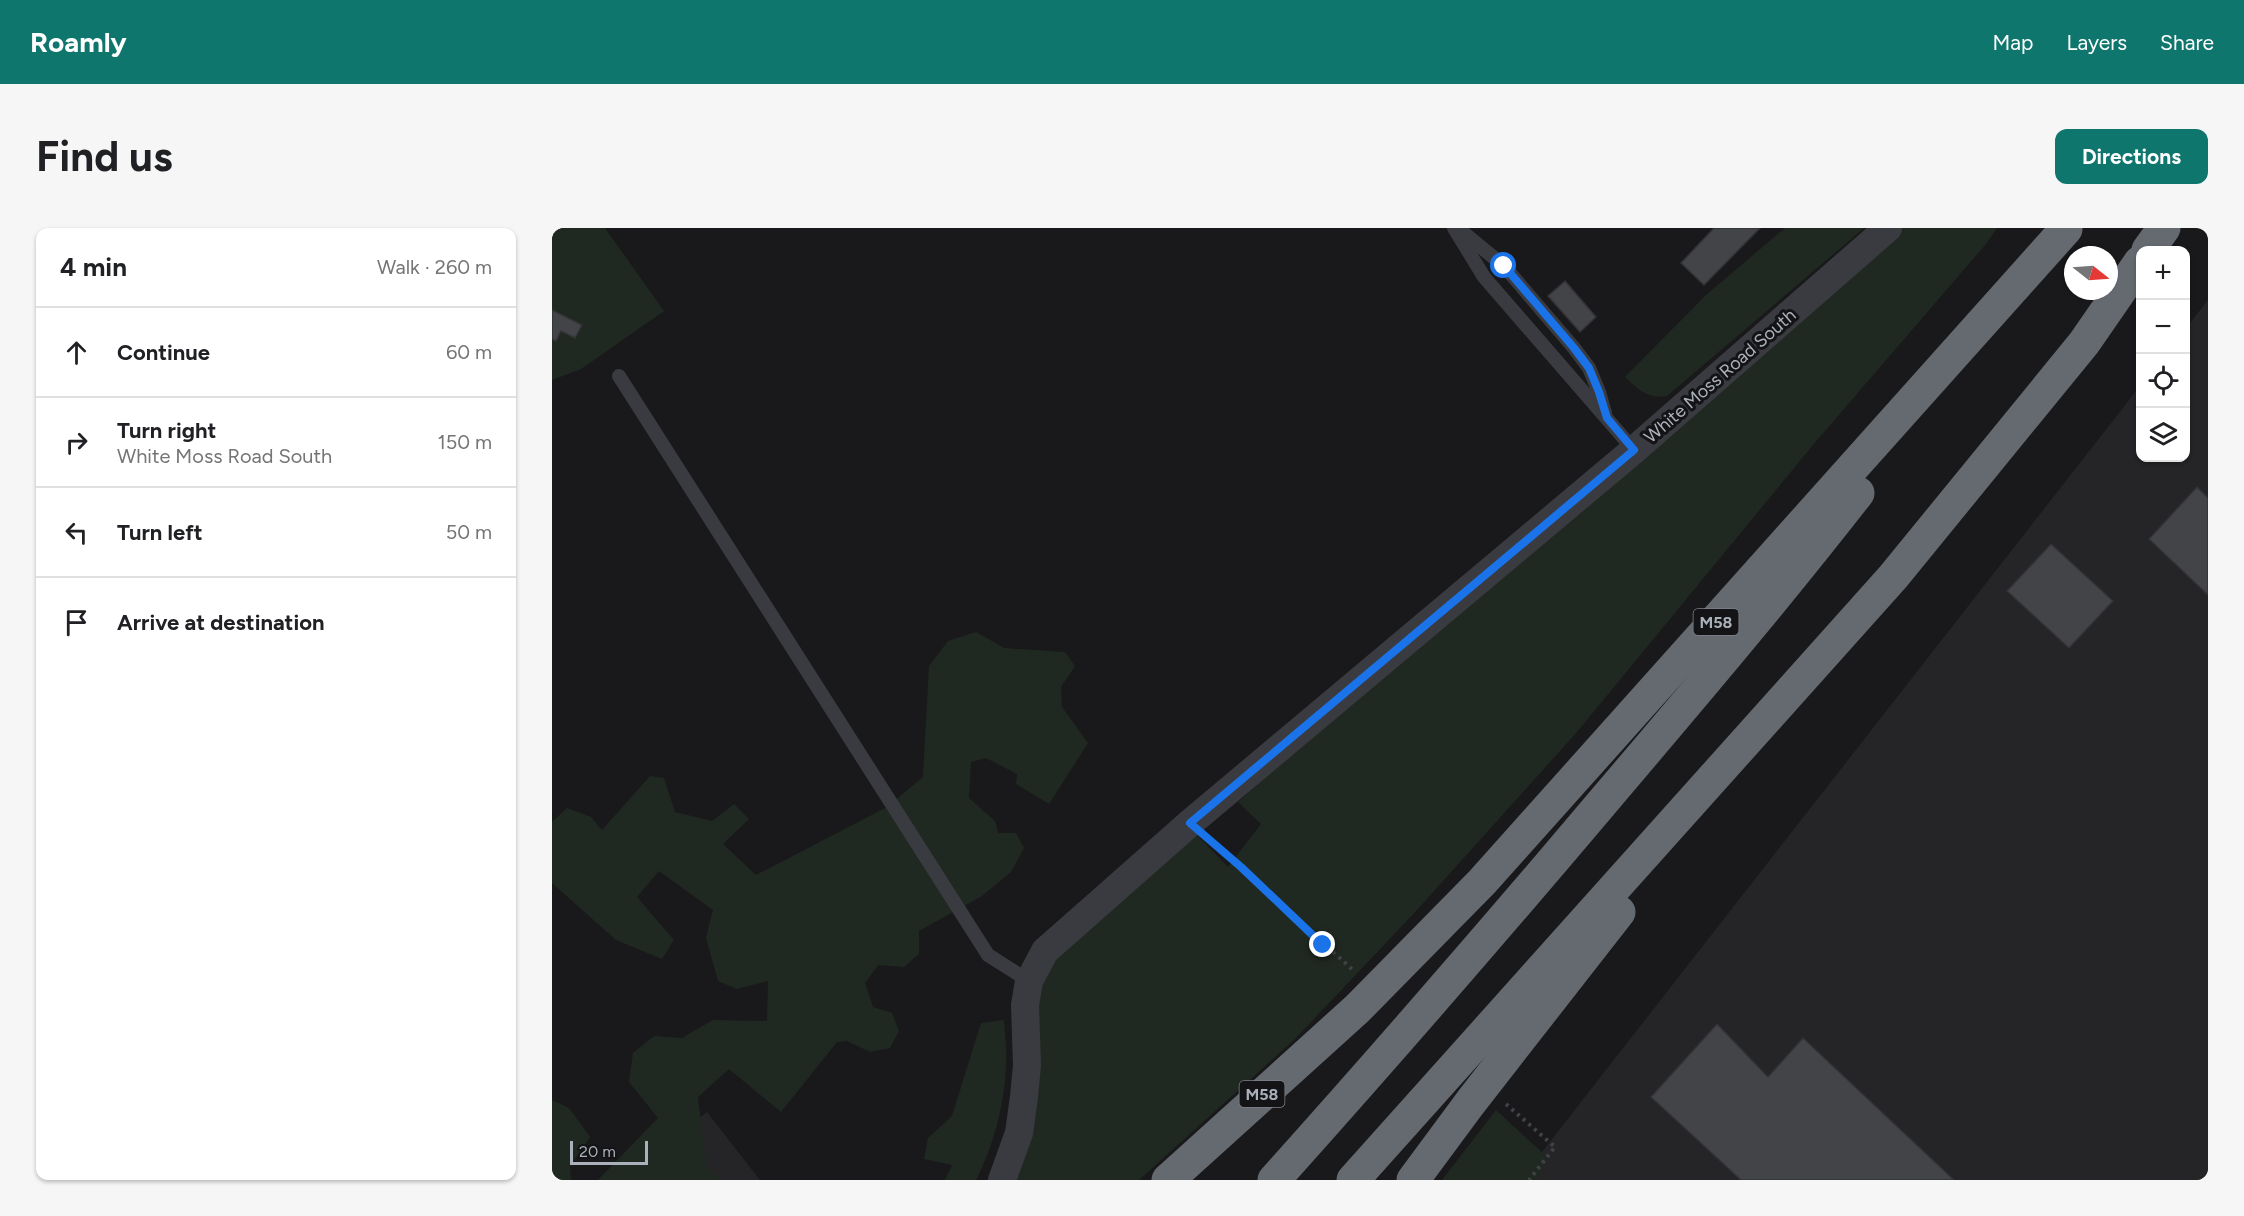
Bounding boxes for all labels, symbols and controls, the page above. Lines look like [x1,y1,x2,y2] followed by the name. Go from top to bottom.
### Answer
[30,25,127,59] text: Roamly
[1993,30,2033,55] text: Map
[2066,30,2127,55] text: Layers
[2160,30,2214,55] text: Share
[2055,129,2208,184] button: Directions
[36,131,173,182] text: Find us
[2064,246,2118,300] north arrow
[2136,246,2190,462] map controls
[2136,246,2190,300] button: +
[60,251,127,283] text: 4 min
[1490,252,1516,278] route start
[377,255,492,279] text: Walk · 260 m
[2136,300,2190,354] button: −
[1640,304,1800,448] street label: White Moss Road South
[60,336,93,369] icon: ahead
[117,339,210,366] text: Continue
[446,340,492,364] text: 60 m
[2136,354,2190,408] button: locate
[2136,408,2190,462] button: layers
[117,417,216,444] text: Turn right
[60,426,93,459] icon: right
[437,430,492,454] text: 150 m
[117,444,332,468] text: White Moss Road South
[60,516,93,549] icon: left
[117,519,203,546] text: Turn left
[446,520,492,544] text: 50 m
[60,606,93,639] icon: arrive
[117,609,325,636] text: Arrive at destination
[1694,609,1738,635] road number: M58
[1309,931,1335,957] route end
[1240,1081,1284,1107] road number: M58
[570,1138,648,1166] scale bar
[579,1142,616,1161] text: 20 m

